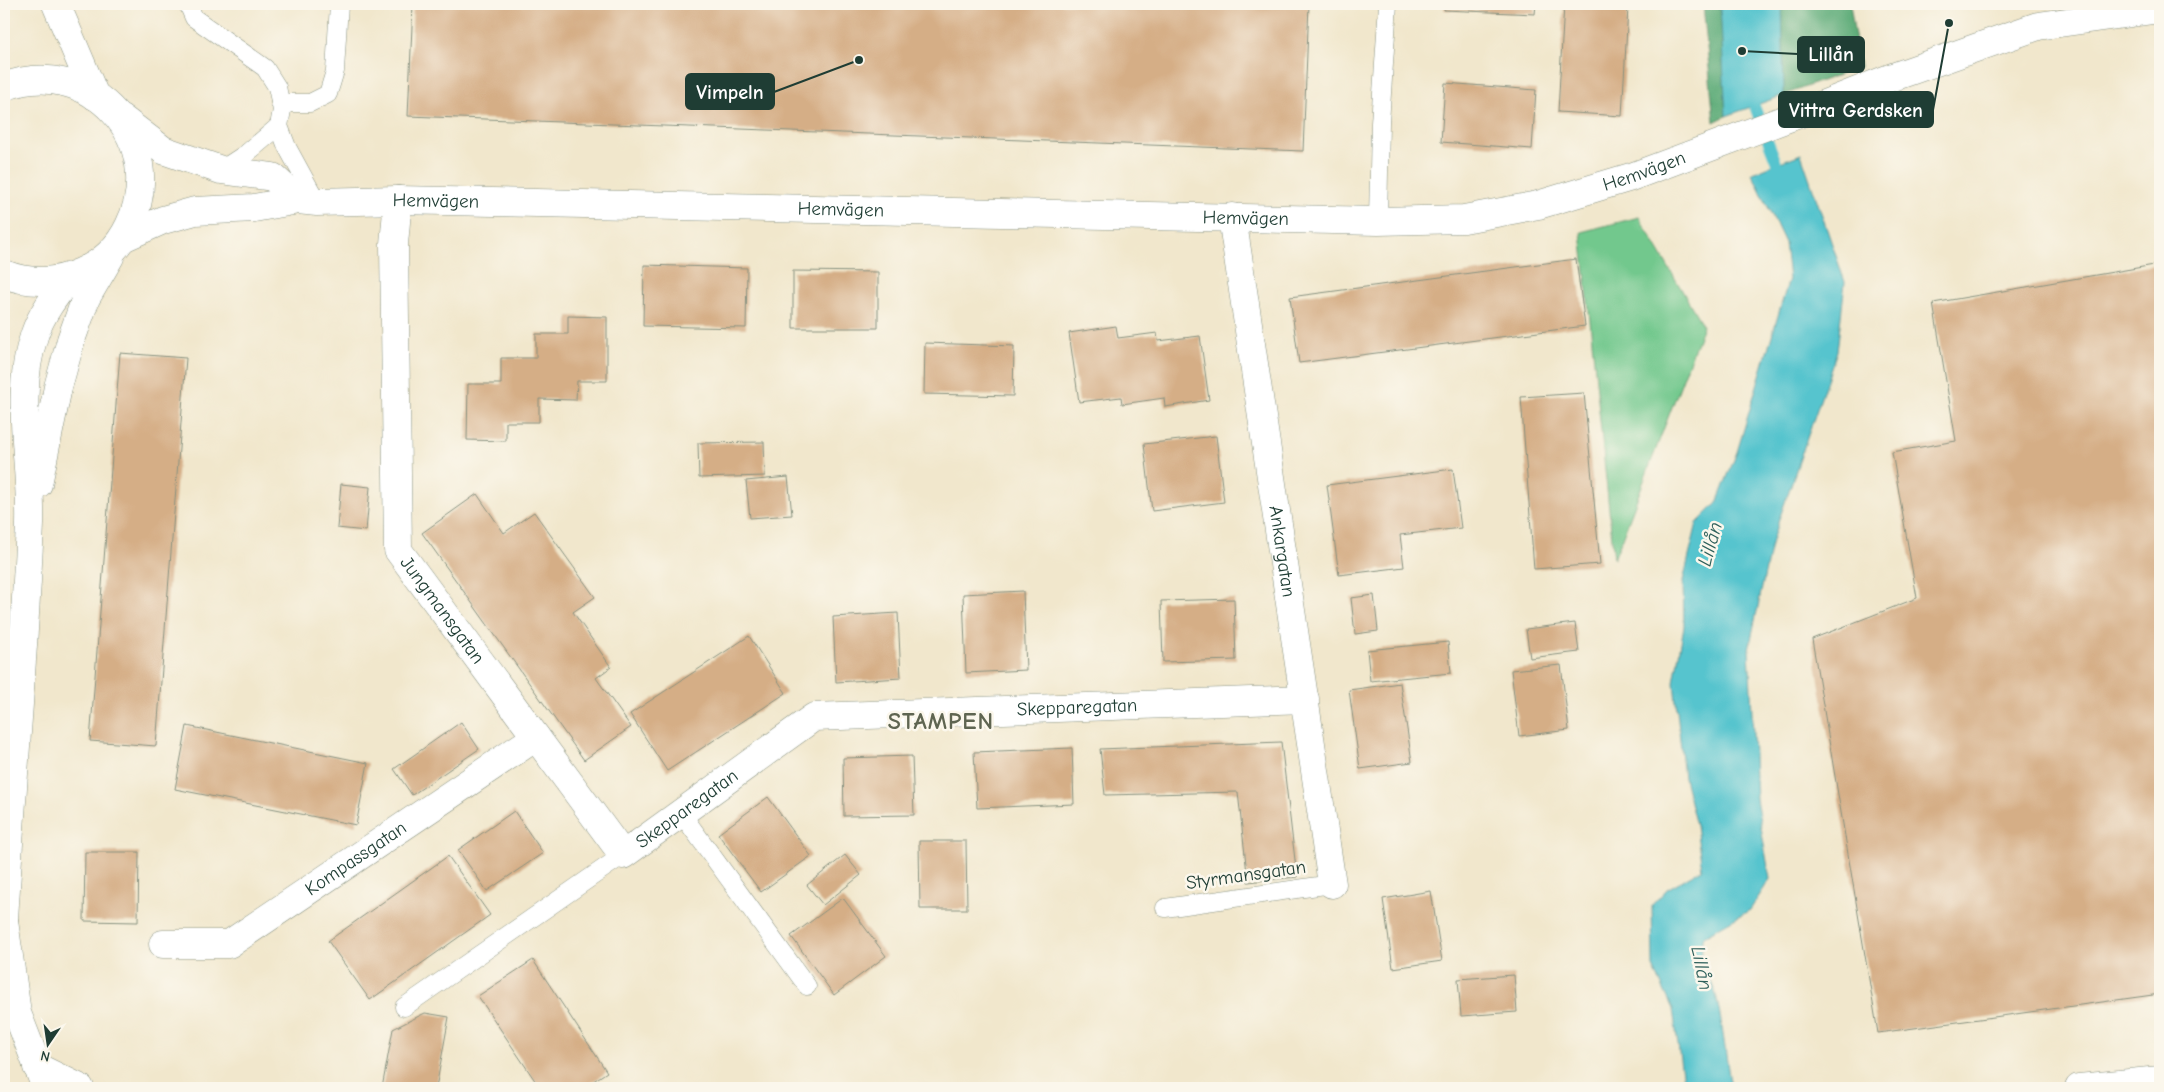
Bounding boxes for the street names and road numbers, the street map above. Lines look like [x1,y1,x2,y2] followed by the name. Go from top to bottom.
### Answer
[1600,146,1689,196] street label: Hemvägen
[392,189,479,213] street label: Hemvägen
[797,198,884,221] street label: Hemvägen
[1202,206,1289,230] street label: Hemvägen
[1264,504,1300,599] street label: Ankargatan
[396,552,489,668] street label: Jungmansgatan
[1016,694,1138,721] street label: Skepparegatan
[632,765,742,853] street label: Skepparegatan
[301,817,411,900] street label: Kompassgatan
[1185,856,1307,894] street label: Styrmansgatan

